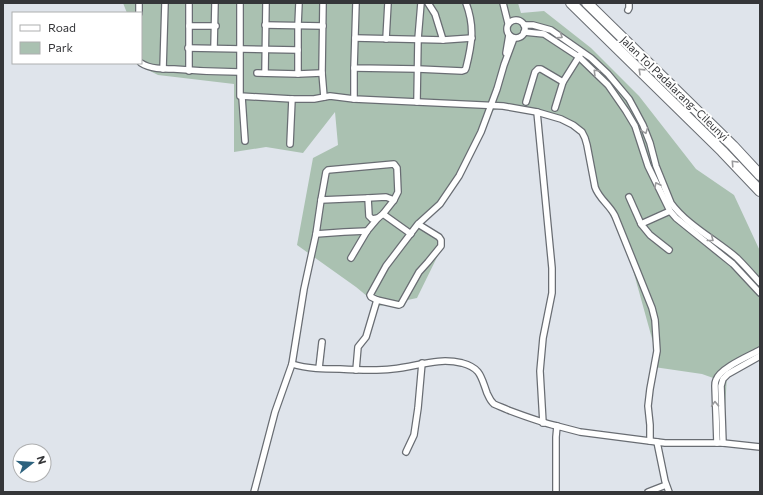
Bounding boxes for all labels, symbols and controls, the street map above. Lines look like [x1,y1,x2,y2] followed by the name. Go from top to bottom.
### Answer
[12,12,142,64] legend
[48,20,76,34] text: Road
[556,31,563,39] one-way arrow
[618,33,732,144] street label: Jalan Tol Padalarang–Cileunyi
[48,40,74,54] text: Park
[638,68,646,76] one-way arrow
[593,69,601,77] one-way arrow
[641,128,649,135] one-way arrow
[731,160,738,168] one-way arrow
[654,182,662,189] one-way arrow
[707,234,714,241] one-way arrow
[711,401,720,407] one-way arrow
[12,443,52,483] north arrow
[35,454,49,466] text: N

